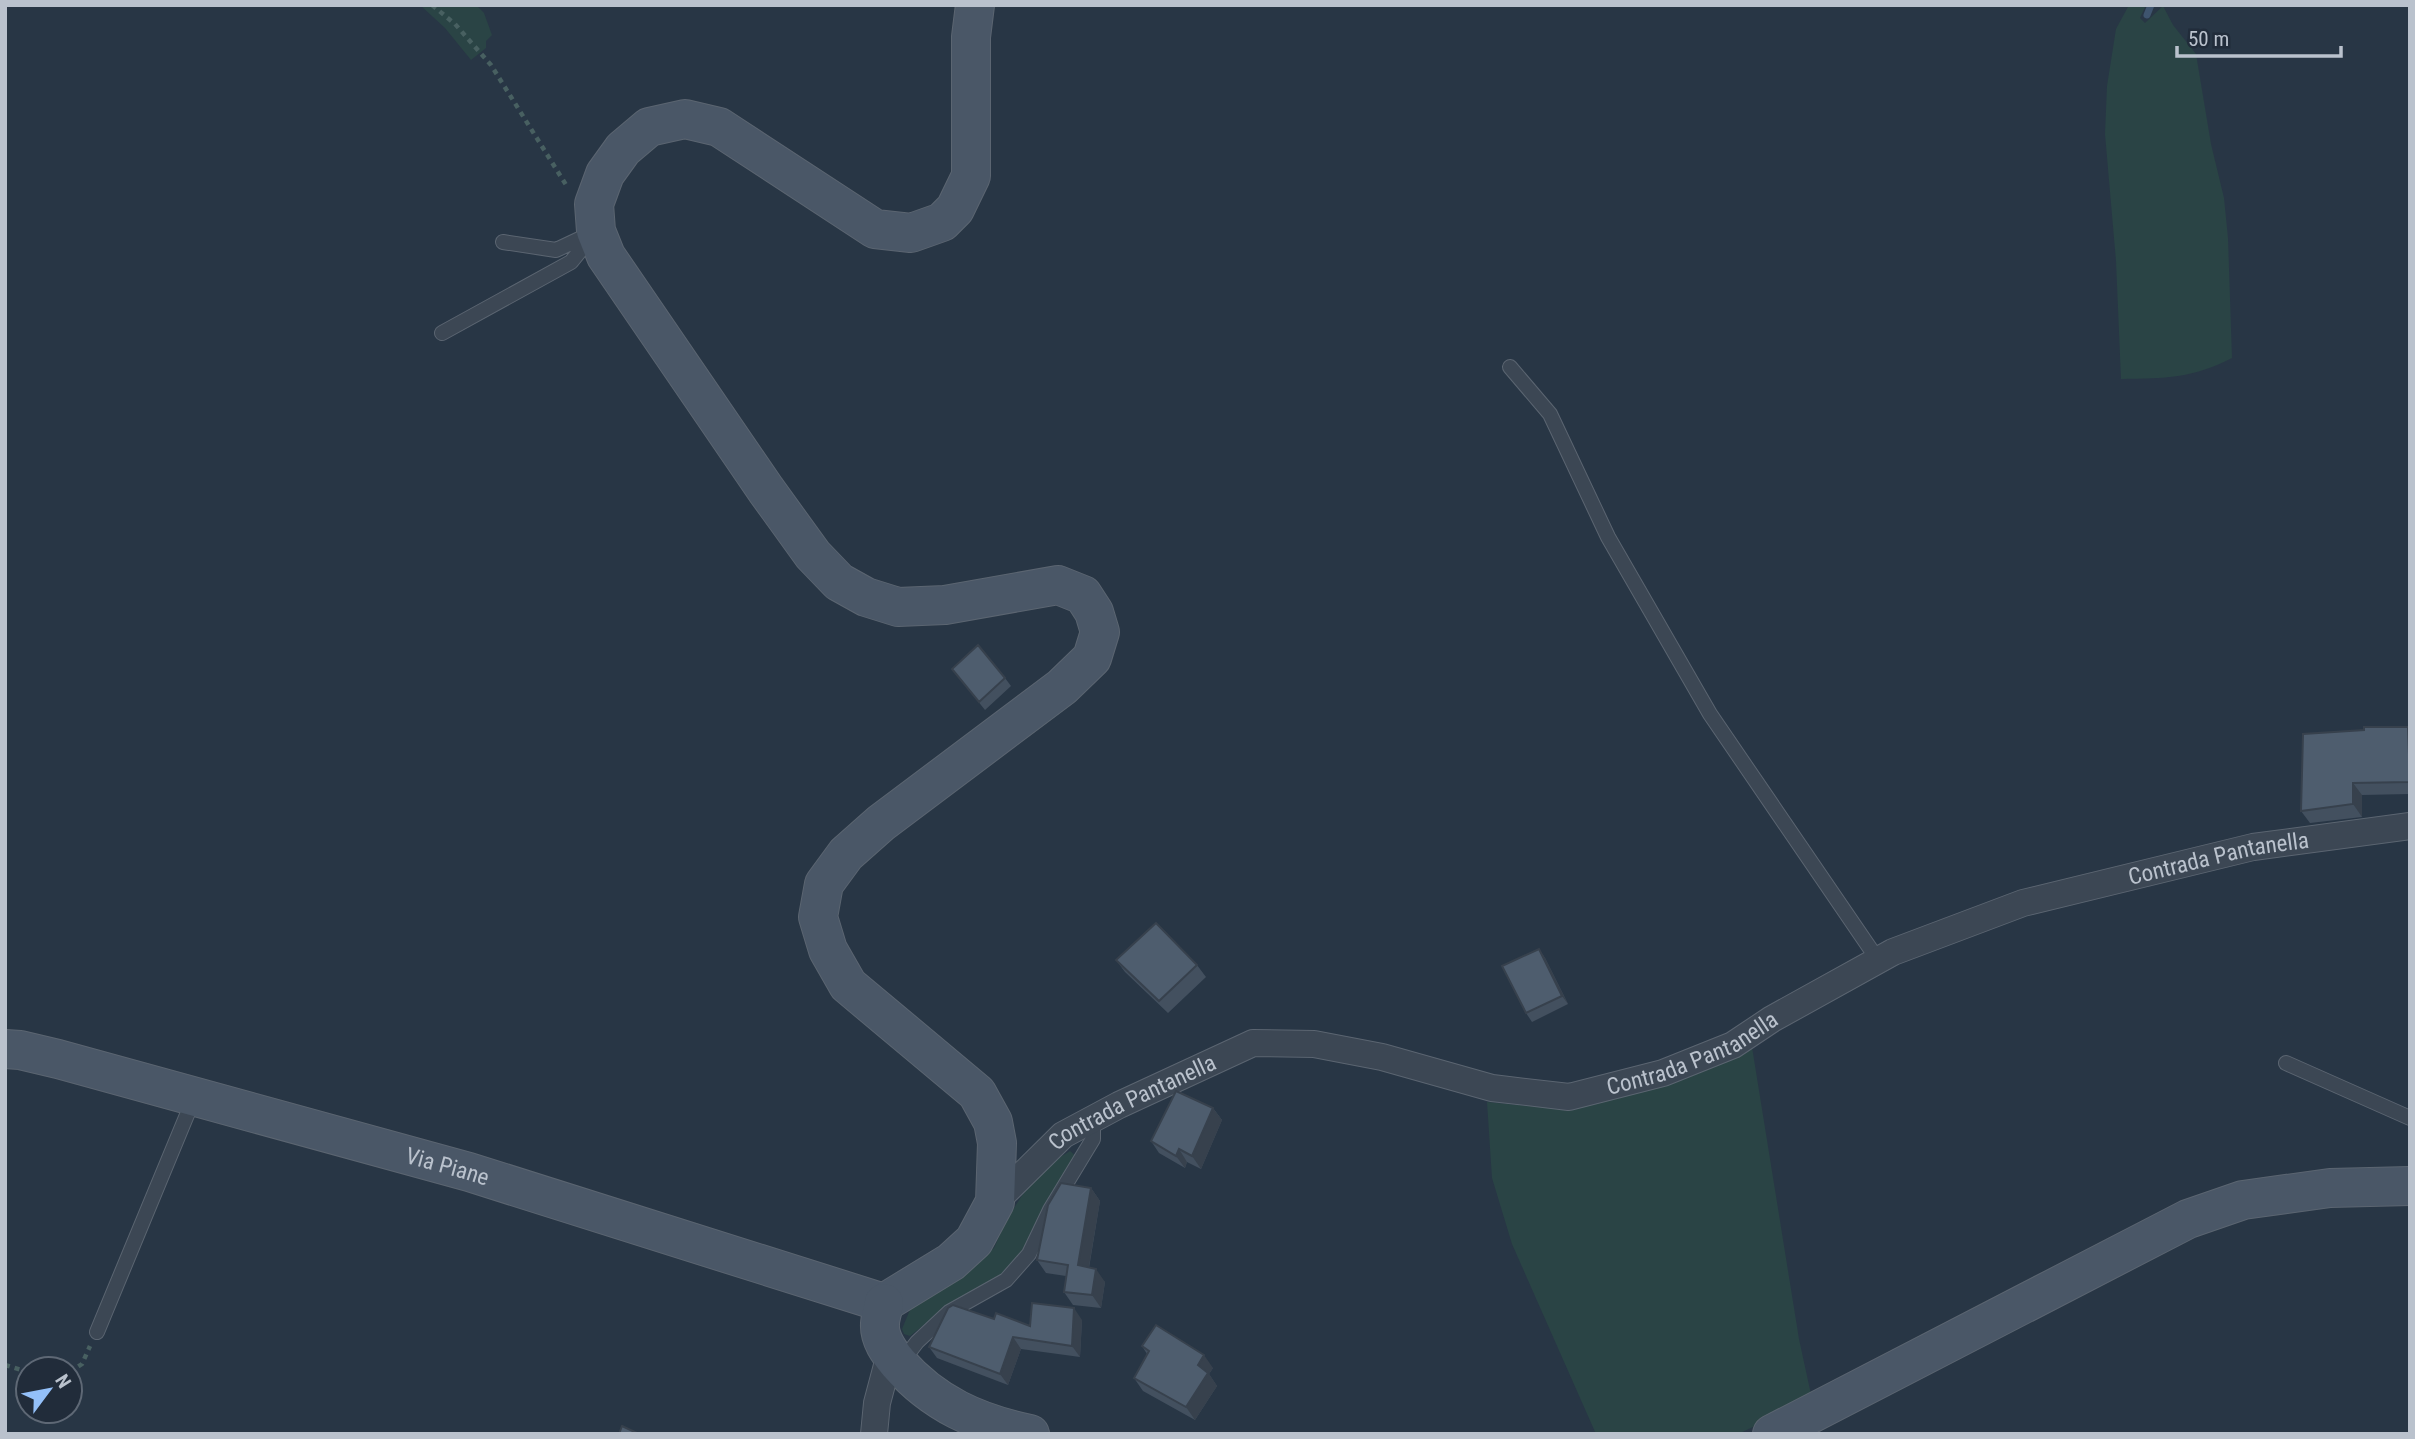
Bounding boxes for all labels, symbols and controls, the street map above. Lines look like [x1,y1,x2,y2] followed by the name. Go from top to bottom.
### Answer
[2177,14,2342,58] scale bar
[2188,27,2229,51] text: 50 m
[2125,826,2310,890] street label: Contrada Pantanella
[1604,1006,1783,1100] street label: Contrada Pantanella
[1042,1049,1220,1155] street label: Contrada Pantanella
[403,1142,493,1191] street label: Via Piane
[14,1355,84,1425] north arrow
[50,1370,76,1392] text: N

